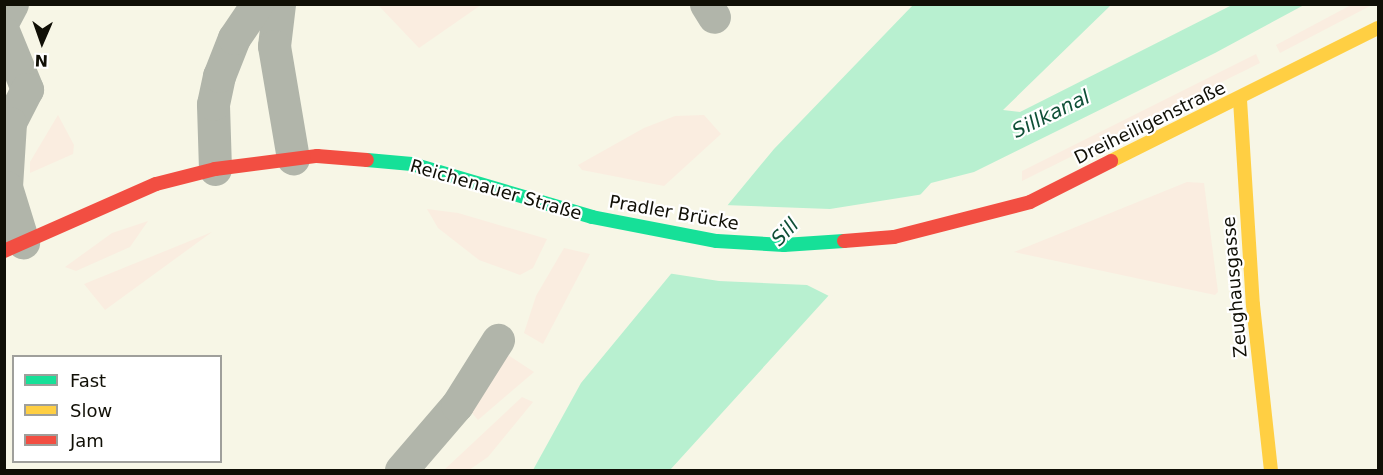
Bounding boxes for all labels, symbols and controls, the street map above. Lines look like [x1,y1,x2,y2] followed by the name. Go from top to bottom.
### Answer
[12,12,72,72] north arrow
[34,51,48,70] text: N
[1071,77,1229,169] street label: Dreiheiligenstraße
[1008,85,1094,143] water label: Sillkanal
[408,155,584,225] street label: Reichenauer Straße
[607,191,741,235] street label: Pradler Brücke
[766,213,804,251] water label: Sill
[1218,215,1252,359] street label: Zeughausgasse
[12,355,222,463] legend
[70,370,106,391] text: Fast
[70,400,112,421] text: Slow
[70,430,104,451] text: Jam

